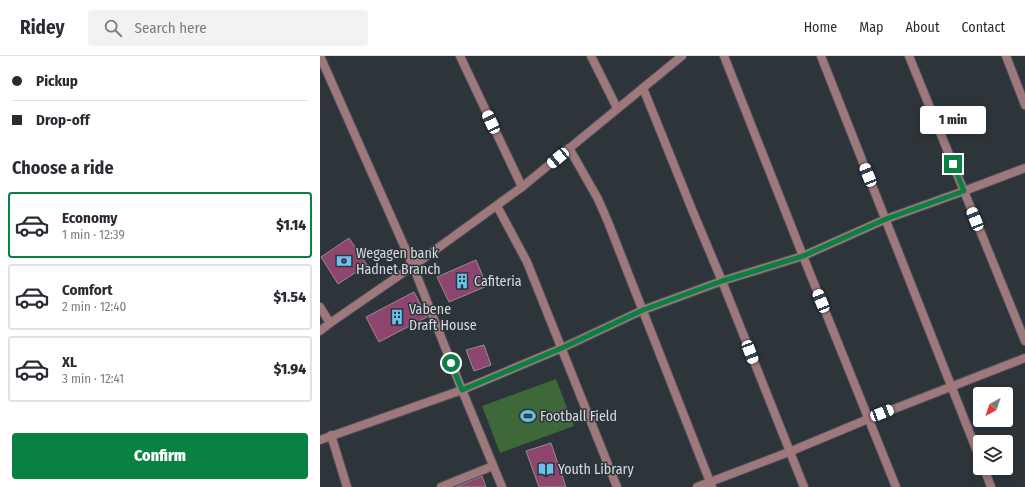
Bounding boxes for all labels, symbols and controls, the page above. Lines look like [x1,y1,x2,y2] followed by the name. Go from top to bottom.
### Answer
[88,10,368,46] search box
[20,16,64,39] text: Ridey
[102,17,124,39] icon: search
[134,19,207,37] text: Search here
[804,19,837,36] text: Home
[859,19,883,36] text: Map
[905,19,940,36] text: About
[962,19,1005,36] text: Contact
[36,72,78,90] text: Pickup
[920,106,986,134] callout: 1 min
[480,109,502,135] car
[36,111,90,129] text: Drop-off
[939,112,967,127] text: 1 min
[545,146,571,170] car
[944,155,962,173] route end
[12,157,114,179] text: Choose a ride
[858,162,878,188] car
[965,206,985,232] car
[14,207,50,243] icon: car
[62,209,117,227] text: Economy
[276,216,306,234] text: $1.14
[62,227,125,242] text: 1 min · 12:39
[356,245,441,278] place label: Wegagen bank Hadnet Branch
[335,252,353,270] bank icon: Wegagen bank Hadnet Branch
[453,272,471,290] building icon: Cafiteria
[474,273,522,290] place label: Cafiteria
[14,279,50,315] icon: car
[62,281,113,299] text: Comfort
[274,288,306,306] text: $1.54
[811,288,831,314] car
[62,299,126,314] text: 2 min · 12:40
[409,301,477,334] place label: Vabene Draft House
[388,308,406,326] building icon: Vabene Draft House
[740,339,760,365] car
[14,351,50,387] icon: car
[62,353,77,371] text: XL
[442,354,460,372] route start
[274,360,306,378] text: $1.94
[62,371,124,386] text: 3 min · 12:41
[973,387,1013,427] north arrow
[973,387,1013,475] map controls
[869,403,895,423] car
[519,407,537,425] sports icon: Football Field
[540,408,617,425] place label: Football Field
[12,433,308,479] button: Confirm
[973,435,1013,475] button: layers
[537,460,555,478] library icon: Youth Library
[558,461,634,478] place label: Youth Library

